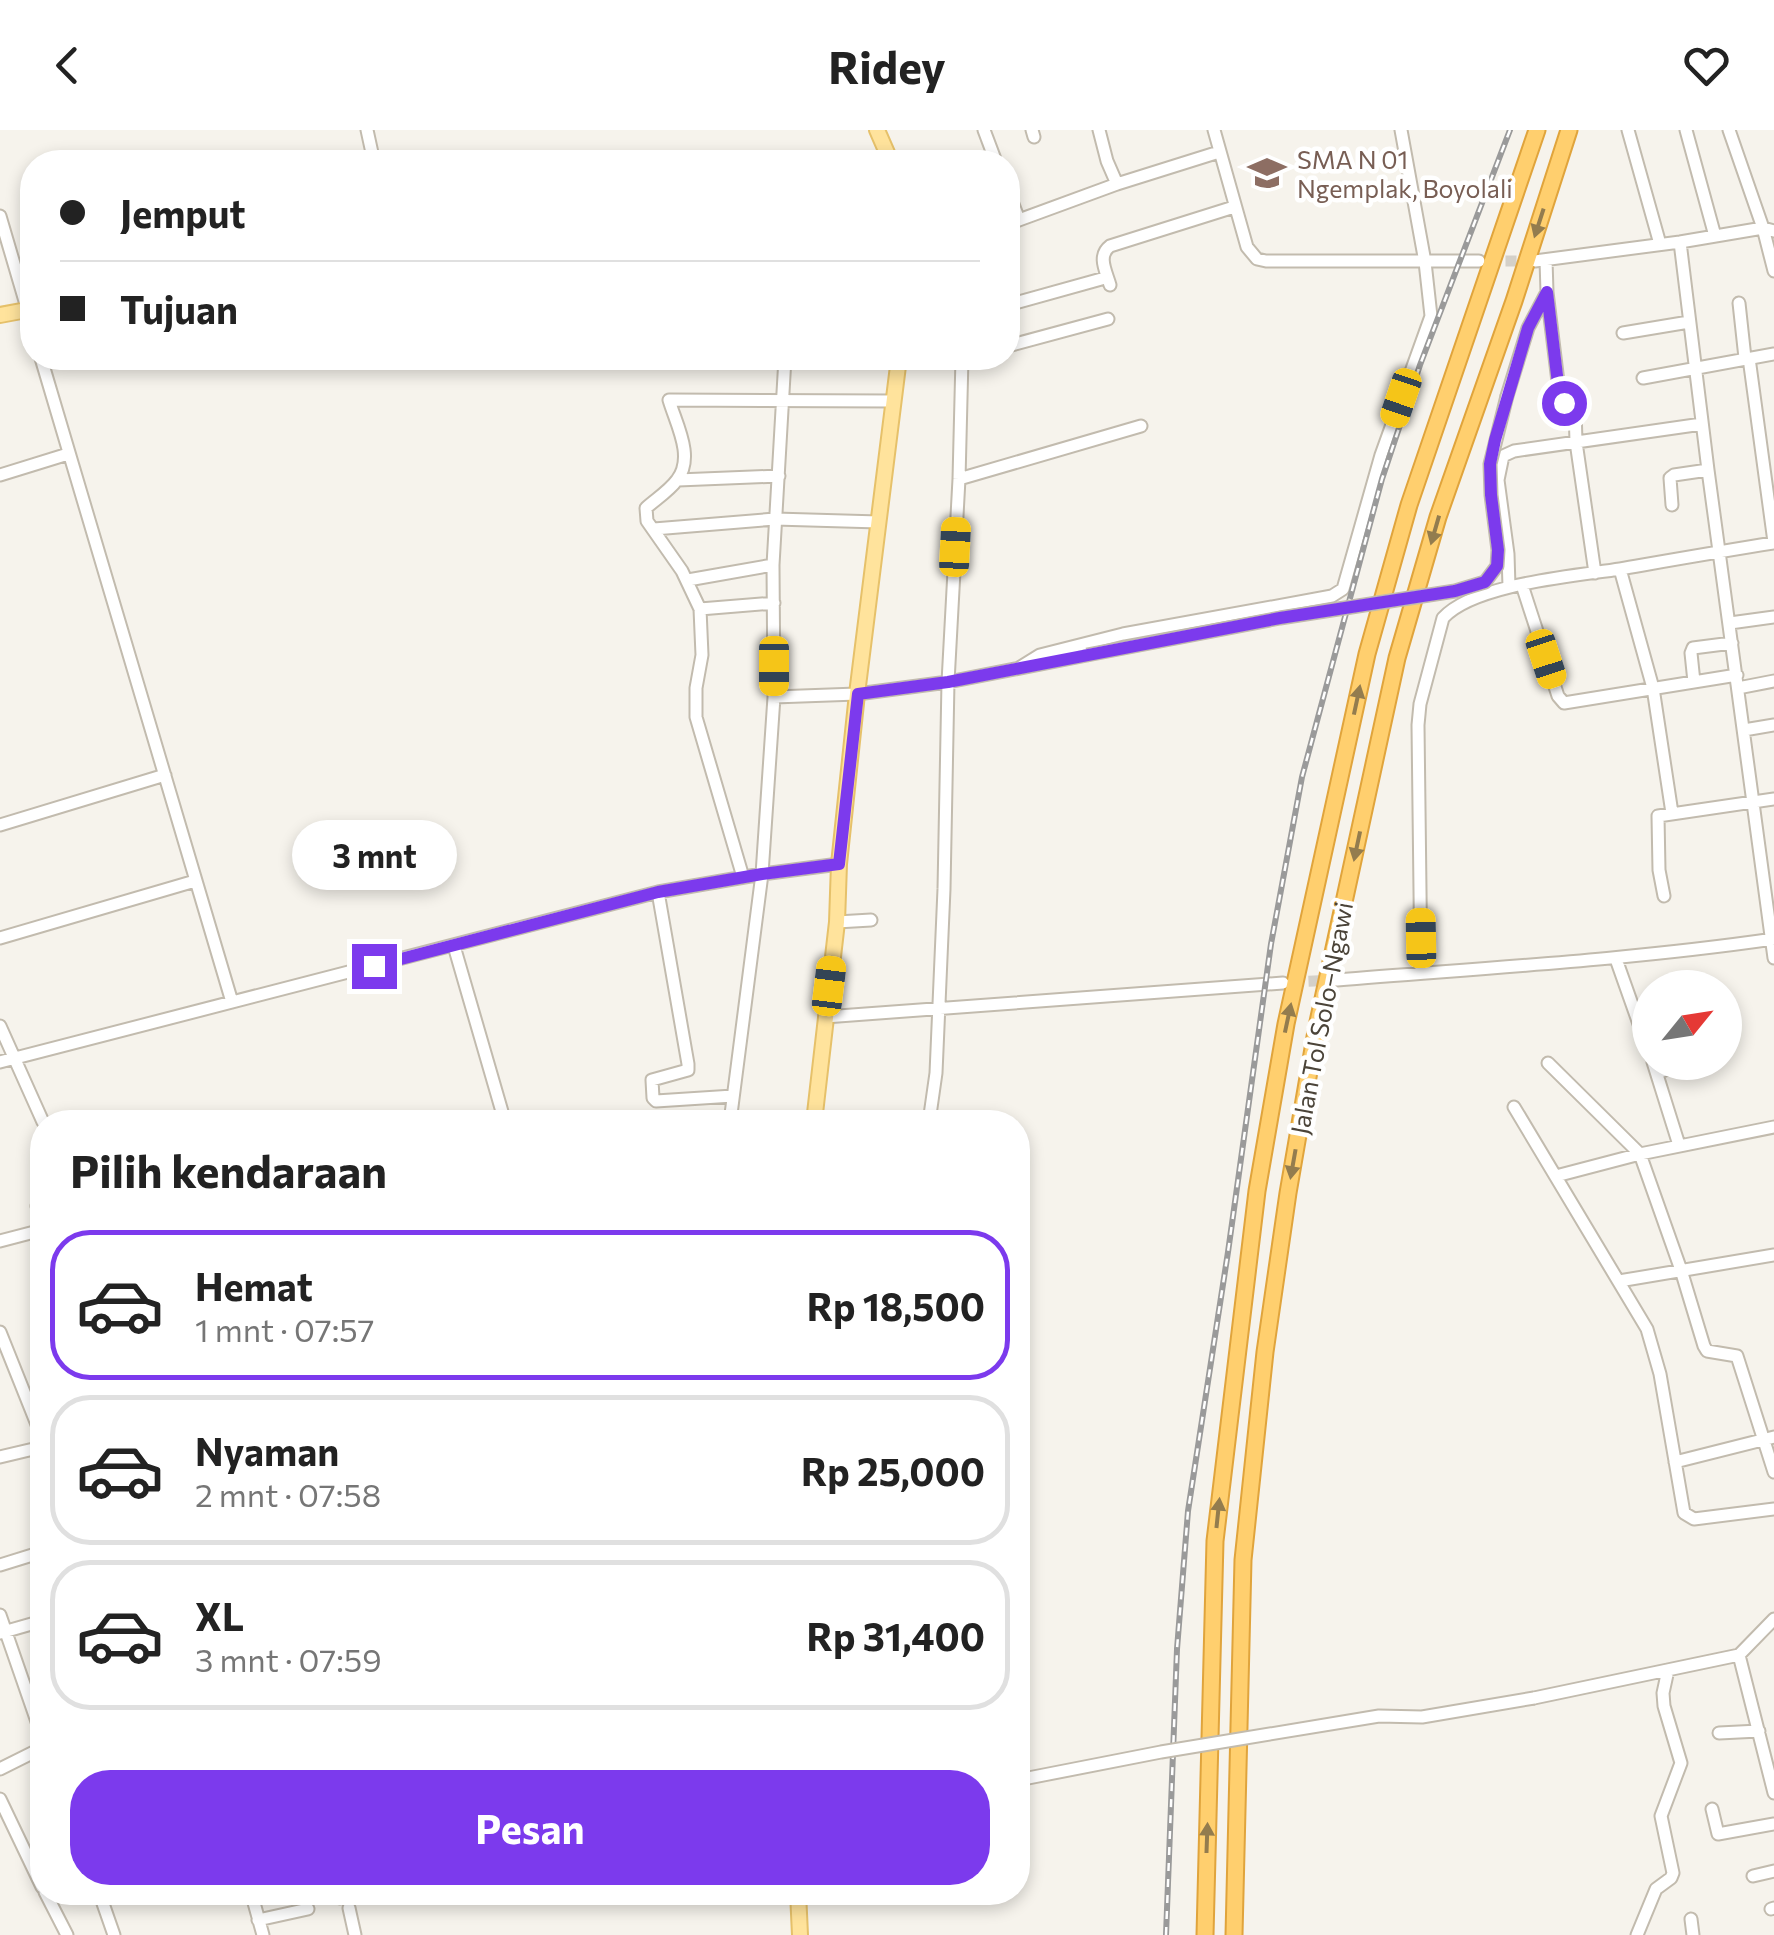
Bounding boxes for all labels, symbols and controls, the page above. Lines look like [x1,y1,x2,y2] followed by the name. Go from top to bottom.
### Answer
[40,38,95,93] icon: back
[828,38,946,93] text: Ridey
[1679,38,1734,93] icon: heart
[1297,144,1513,203] place label: SMA N 01 Ngemplak, Boyolali
[1246,152,1288,194] school or university icon: SMA N 01 Ngemplak, Boyolali
[120,189,246,236] text: Jemput
[1531,208,1546,238] one-way arrow
[120,285,238,332] text: Tujuan
[1377,365,1425,431] car
[1542,381,1587,426] route start
[1426,515,1442,546] one-way arrow
[938,516,972,578] car
[1522,626,1570,692] car
[759,636,789,696] car
[1349,684,1365,715] one-way arrow
[292,821,456,891] callout: 3 mnt
[1348,831,1364,862] one-way arrow
[332,835,417,875] text: 3 mnt
[1284,899,1358,1137] street label: Jalan Tol Solo–Ngawi
[1405,908,1437,968] car
[352,944,397,989] route end
[810,954,848,1018] car
[1632,970,1742,1080] north arrow
[1632,970,1742,1080] map controls
[1280,1002,1296,1033] one-way arrow
[70,1142,387,1197] text: Pilih kendaraan
[1285,1149,1300,1181] one-way arrow
[75,1260,165,1350] icon: car
[195,1262,313,1309] text: Hemat
[807,1282,985,1329] text: Rp 18,500
[195,1309,374,1349] text: 1 mnt · 07:57
[75,1425,165,1515] icon: car
[195,1427,339,1474] text: Nyaman
[801,1447,985,1494] text: Rp 25,000
[195,1474,381,1514] text: 2 mnt · 07:58
[1210,1496,1226,1528] one-way arrow
[75,1590,165,1680] icon: car
[195,1592,244,1639] text: XL
[807,1612,985,1659] text: Rp 31,400
[195,1639,382,1679] text: 3 mnt · 07:59
[70,1770,990,1885] button: Pesan
[1200,1821,1216,1853] one-way arrow

